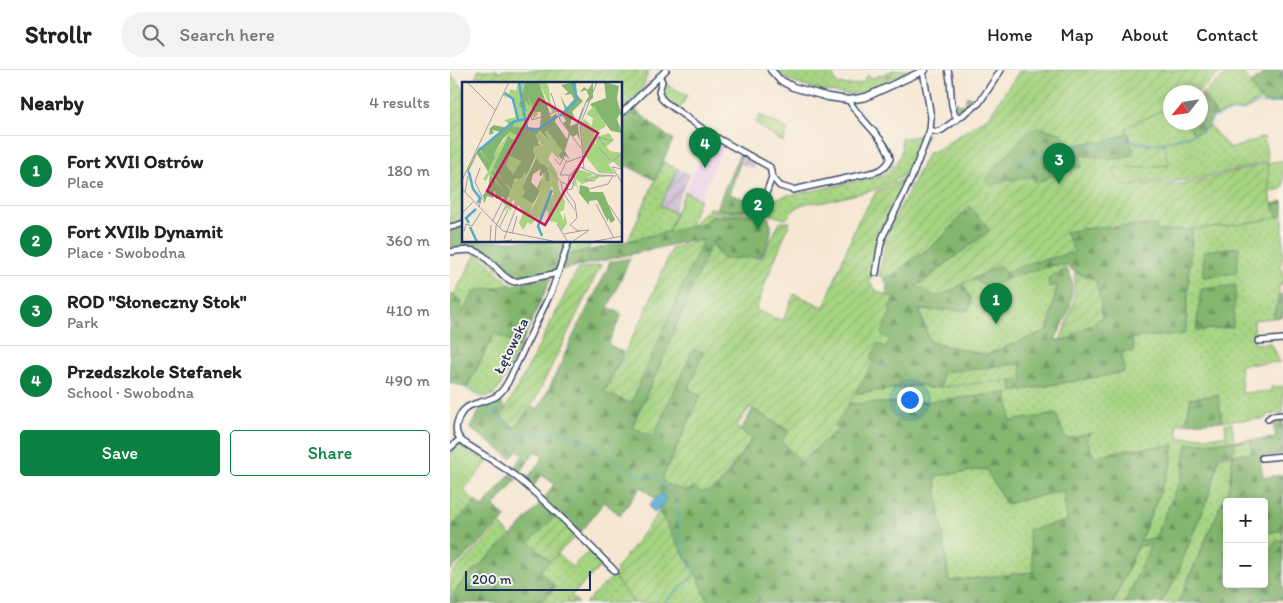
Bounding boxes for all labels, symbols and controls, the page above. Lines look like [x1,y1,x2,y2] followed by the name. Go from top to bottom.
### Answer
[121,12,471,57] search box
[25,20,91,49] text: Strollr
[139,21,167,49] icon: search
[179,23,275,46] text: Search here
[987,24,1033,46] text: Home
[1061,24,1094,46] text: Map
[1122,24,1168,46] text: About
[1196,24,1258,46] text: Contact
[462,82,622,242] inset map
[1163,85,1208,130] north arrow
[20,90,84,115] text: Nearby
[369,93,430,112] text: 4 results
[689,127,721,168] pin: 4
[1043,143,1075,184] pin: 3
[67,150,203,173] text: Fort XVII Ostrów
[32,161,40,180] text: 1
[387,161,430,180] text: 180 m
[67,173,104,192] text: Place
[742,188,774,229] pin: 2
[67,220,223,243] text: Fort XVIIb Dynamit
[32,231,40,250] text: 2
[386,231,430,250] text: 360 m
[67,243,186,262] text: Place · Swobodna
[980,283,1012,324] pin: 1
[67,290,247,313] text: ROD "Słoneczny Stok"
[32,301,40,320] text: 3
[386,301,430,320] text: 410 m
[67,313,98,332] text: Park
[490,314,533,377] street label: Łętowska
[67,360,242,383] text: Przedszkole Stefanek
[31,371,41,390] text: 4
[385,371,430,390] text: 490 m
[67,383,194,402] text: School · Swobodna
[897,387,923,413] your location
[20,430,220,476] button: Save
[230,430,430,476] button: Share
[1223,498,1268,588] map controls
[1223,498,1268,543] button: +
[1223,543,1268,588] button: −
[465,568,591,591] scale bar
[472,571,512,588] text: 200 m

